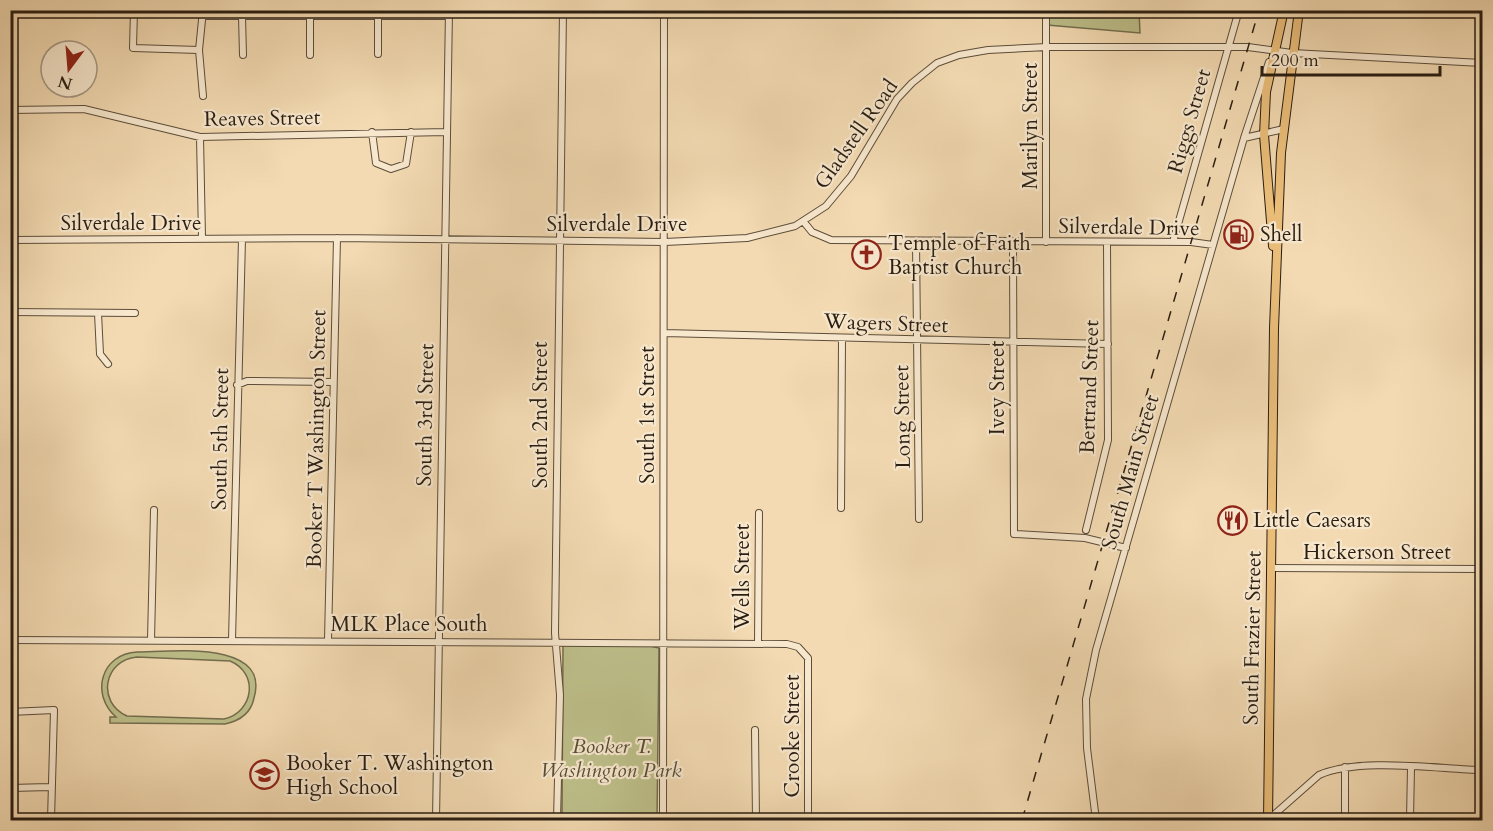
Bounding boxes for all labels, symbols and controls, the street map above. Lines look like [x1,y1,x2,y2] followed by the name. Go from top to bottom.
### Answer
[39,39,99,99] north arrow
[1262,39,1440,77] scale bar
[1271,48,1319,73] text: 200 m
[1016,62,1045,189] street label: Marilyn Street
[1161,65,1218,177] street label: Riggs Street
[55,70,75,95] text: N
[808,74,905,195] street label: Gladstell Road
[204,103,321,134] street label: Reaves Street
[60,209,202,238] street label: Silverdale Drive
[546,210,688,239] street label: Silverdale Drive
[1058,212,1200,243] street label: Silverdale Drive
[1223,218,1255,250] fuel station icon: Shell
[1260,220,1302,249] place label: Shell
[888,229,1031,282] place label: Temple of Faith Baptist Church
[851,239,883,271] church icon: Temple of Faith Baptist Church
[822,307,949,340] street label: Wagers Street
[300,309,333,569] street label: Booker T Washington Street
[1073,319,1106,455] street label: Bertrand Street
[983,340,1012,435] street label: Ivey Street
[526,341,555,489] street label: South 2nd Street
[410,343,441,487] street label: South 3rd Street
[633,346,662,484] street label: South 1st Street
[887,364,918,469] street label: Long Street
[205,367,236,510] street label: South 5th Street
[1094,391,1167,553] street label: South Main Street
[1216,504,1248,536] restaurant icon: Little Caesars
[1253,506,1371,535] place label: Little Caesars
[728,523,757,631] street label: Wells Street
[1303,538,1451,567] street label: Hickerson Street
[1236,550,1269,726] street label: South Frazier Street
[331,610,488,639] street label: MLK Place South
[778,674,807,798] street label: Crooke Street
[540,732,682,785] park label: Booker T. Washington Park
[286,749,494,802] place label: Booker T. Washington High School
[249,759,281,791] school or university icon: Booker T. Washington High School

